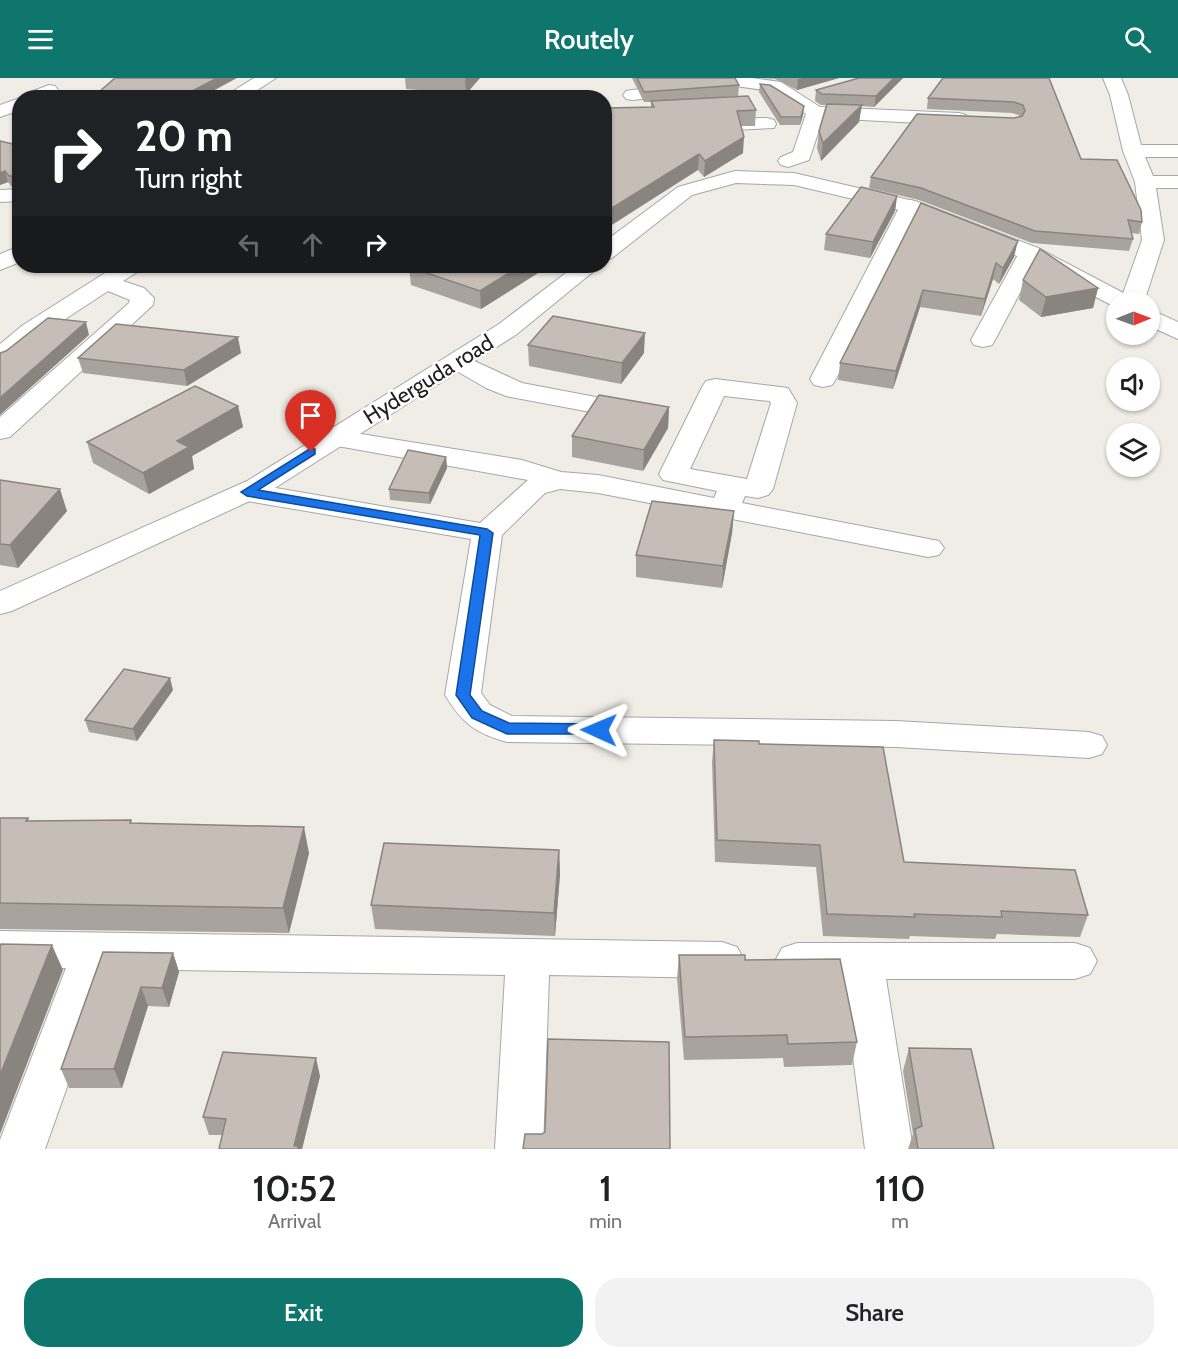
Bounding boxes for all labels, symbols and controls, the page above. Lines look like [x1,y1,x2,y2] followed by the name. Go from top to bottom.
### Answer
[24,23,57,56] icon: menu
[544,23,634,56] text: Routely
[1121,23,1154,56] icon: search
[135,110,233,162] text: 20 m
[36,114,114,192] icon: right
[135,162,242,195] text: Turn right
[233,228,266,261] icon: left
[296,228,329,261] icon: ahead
[359,228,392,261] icon: right
[1106,291,1160,345] north arrow
[1106,291,1160,477] map controls
[358,329,498,430] street label: Hyderguda road
[1106,357,1160,411] button: sound
[285,390,336,452] pin
[294,399,327,432] icon: arrive
[1106,423,1160,477] button: layers
[567,698,631,762] position arrow
[253,1166,337,1210] text: 10:52
[599,1166,612,1210] text: 1
[875,1166,925,1210] text: 110
[268,1209,321,1233] text: Arrival
[589,1209,622,1233] text: min
[891,1209,909,1233] text: m
[24,1278,583,1347] button: Exit
[595,1278,1154,1347] button: Share

